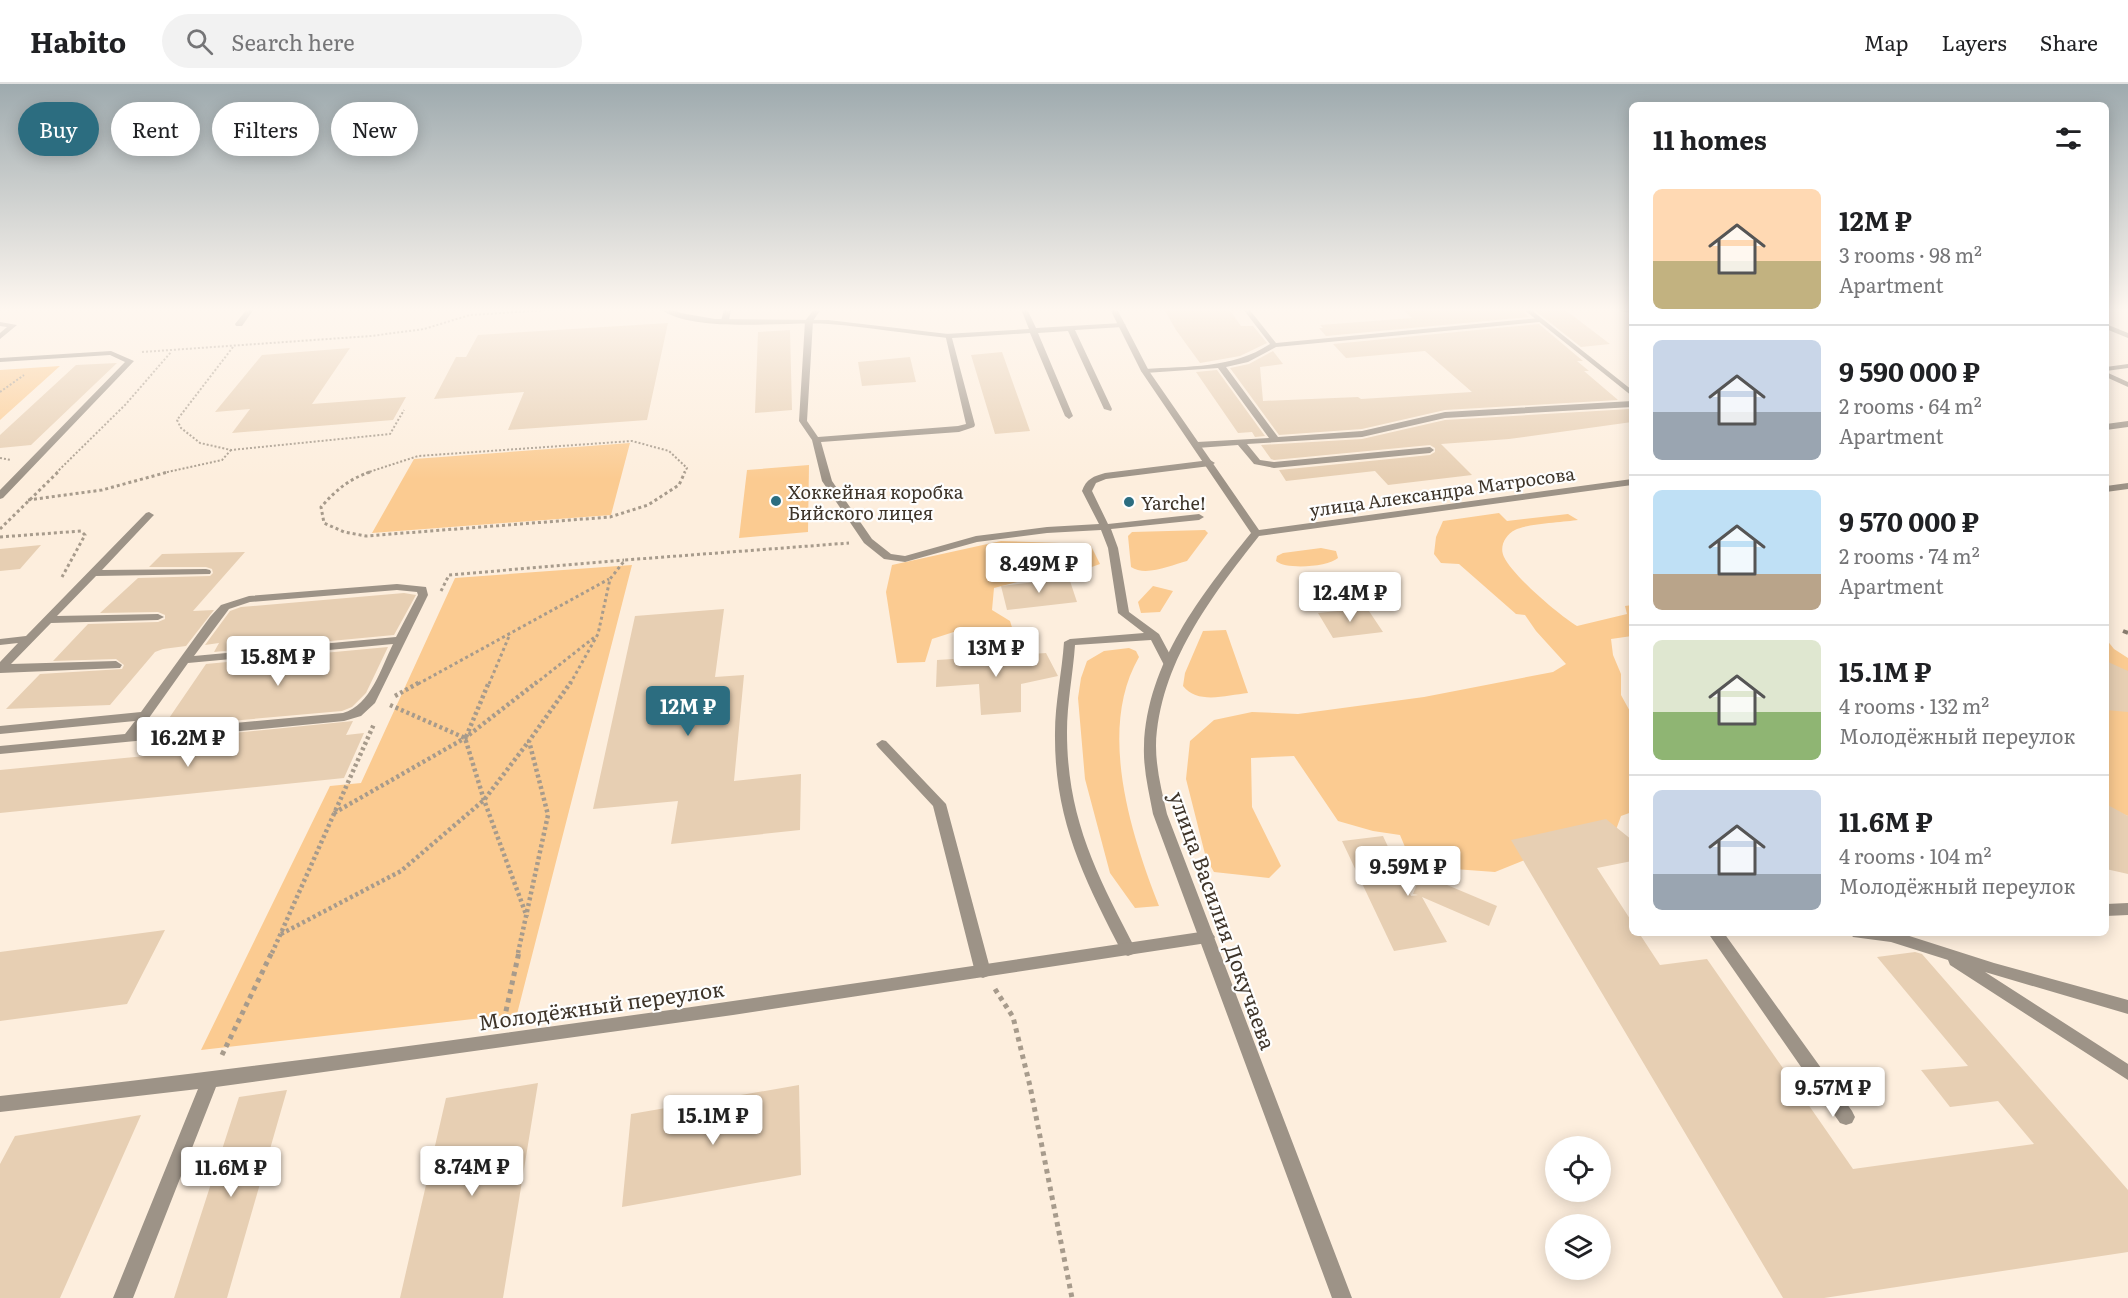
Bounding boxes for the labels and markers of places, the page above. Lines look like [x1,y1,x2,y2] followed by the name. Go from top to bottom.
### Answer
[788,478,964,526] place label: Хоккейная коробка Бийского лицея
[1141,489,1206,516] place label: Yarche!
[769,494,783,508] marker: Хоккейная коробка Бийского лицея
[1122,495,1136,509] marker: Yarche!
[984,543,1094,594] pin: 8.49M ₽
[1295,572,1405,623] pin: 12.4M ₽
[954,627,1038,678] pin: 13M ₽
[223,636,333,687] pin: 15.8M ₽
[646,686,730,737] pin: 12M ₽
[133,717,243,768] pin: 16.2M ₽
[1353,846,1463,897] pin: 9.59M ₽
[1778,1067,1888,1118] pin: 9.57M ₽
[658,1095,768,1146] pin: 15.1M ₽
[417,1146,527,1197] pin: 8.74M ₽
[176,1147,286,1198] pin: 11.6M ₽

